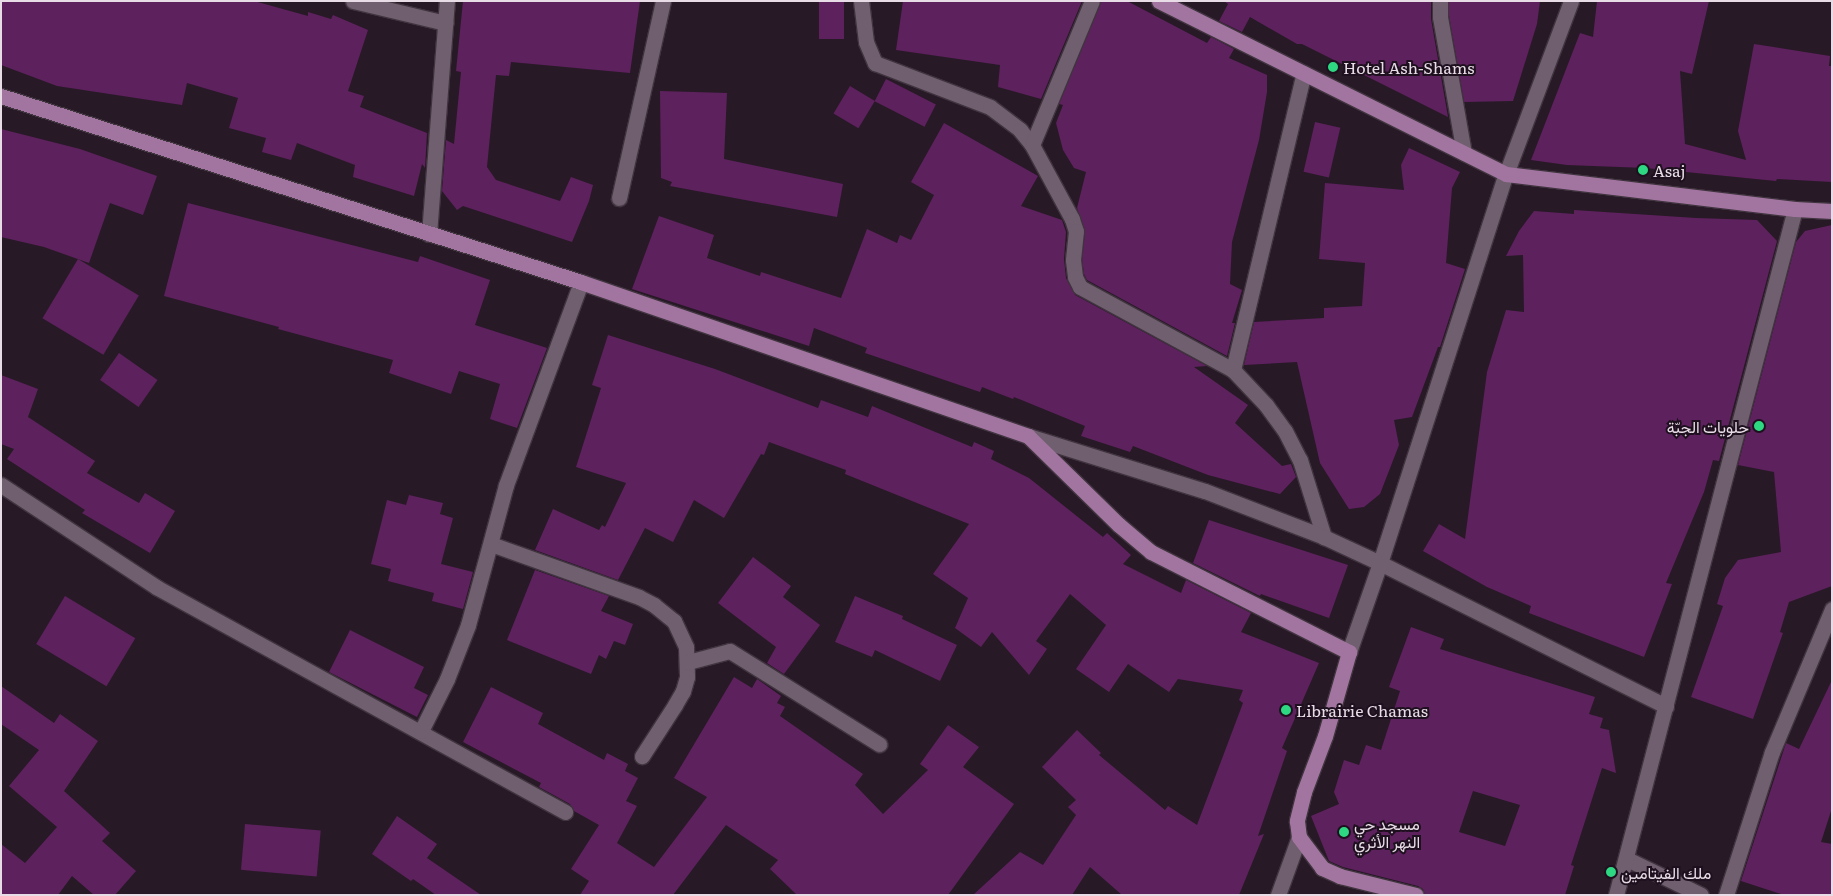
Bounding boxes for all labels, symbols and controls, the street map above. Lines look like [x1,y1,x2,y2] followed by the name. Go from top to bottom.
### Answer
[1343,57,1474,77] place label: Hotel Ash-Shams
[1327,61,1339,73] marker: Hotel Ash-Shams
[1653,160,1685,180] place label: Asaj
[1637,164,1649,176] marker: Asaj
[1667,416,1749,436] place label: حلويات الجبّة
[1753,420,1765,432] marker: حلويات الجبّة
[1296,700,1428,720] place label: Librairie Chamas
[1280,704,1292,716] marker: Librairie Chamas
[1354,813,1420,851] place label: مسجد حي النهر الأثري
[1338,826,1350,838] marker: مسجد حي النهر الأثري
[1621,862,1711,882] place label: ملك الفيتامين
[1605,866,1617,878] marker: ملك الفيتامين

